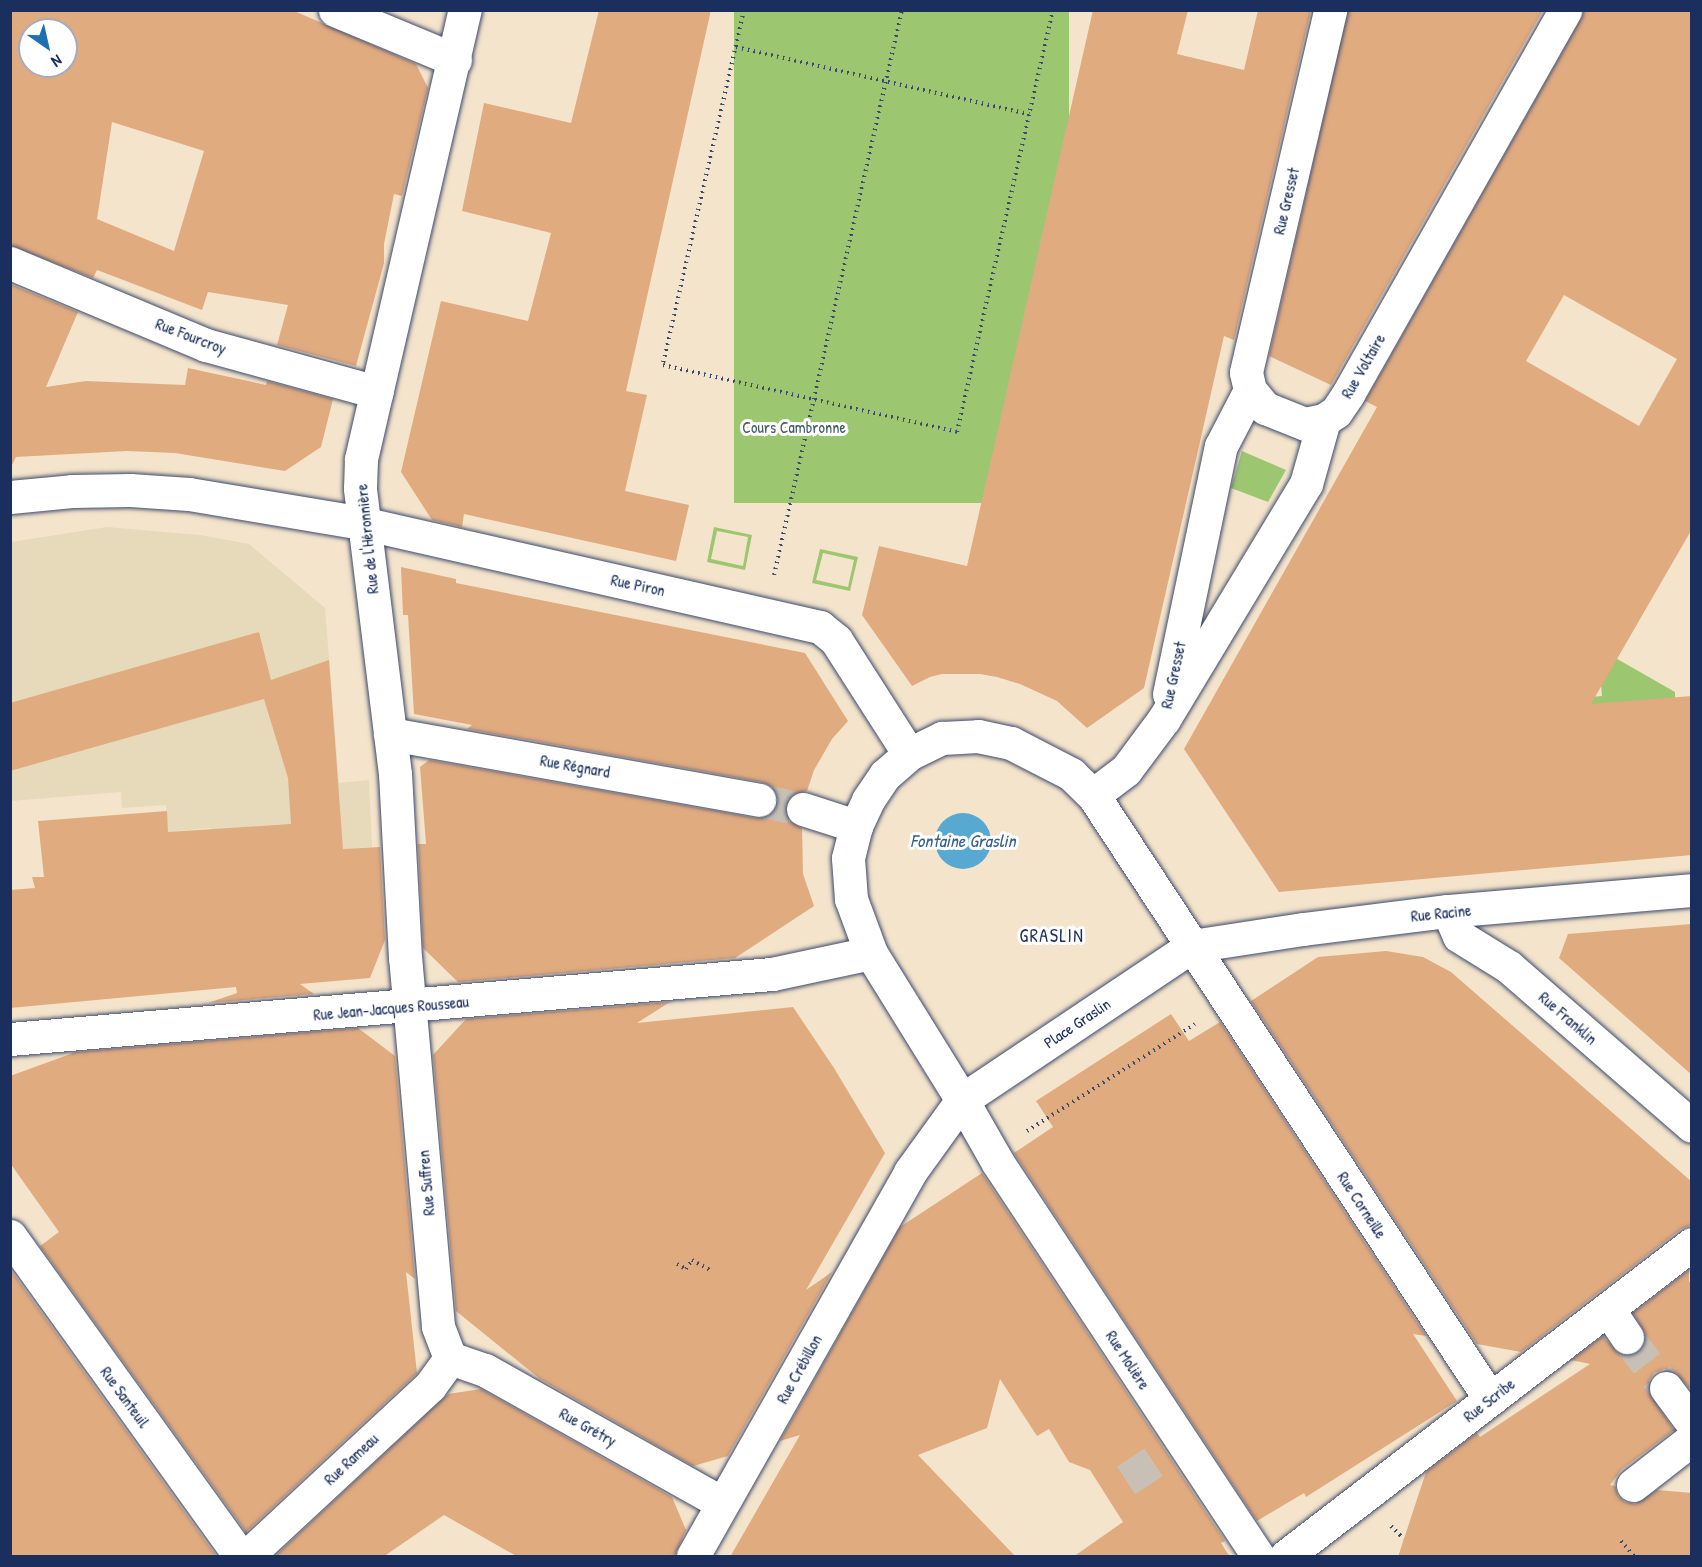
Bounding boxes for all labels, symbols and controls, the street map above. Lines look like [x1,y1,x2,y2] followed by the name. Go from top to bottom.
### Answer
[18,18,78,78] north arrow
[47,50,67,73] text: N
[1269,166,1303,236] street label: Rue Gresset
[153,314,229,358] street label: Rue Fourcroy
[1337,330,1389,402] street label: Rue Voltaire
[742,417,846,437] park label: Cours Cambronne
[352,483,382,595] street label: Rue de l'Héronnière
[609,570,667,600] street label: Rue Piron
[1157,640,1189,710] street label: Rue Gresset
[539,750,611,782] street label: Rue Régnard
[910,830,1016,852] water label: Fontaine Graslin
[1410,900,1472,926] street label: Rue Racine
[1020,925,1084,947] district label: GRASLIN
[1535,987,1601,1049] street label: Rue Franklin
[313,992,469,1024] street label: Rue Jean-Jacques Rousseau
[1040,994,1114,1052] street label: Place Graslin
[414,1149,438,1217] street label: Rue Suffren
[1333,1168,1391,1242] street label: Rue Corneille
[1102,1327,1154,1393] street label: Rue Molière
[772,1331,826,1407] street label: Rue Crébillon
[96,1363,154,1431] street label: Rue Santeuil
[1459,1374,1519,1426] street label: Rue Scribe
[556,1403,620,1451] street label: Rue Grétry
[320,1429,382,1489] street label: Rue Rameau

